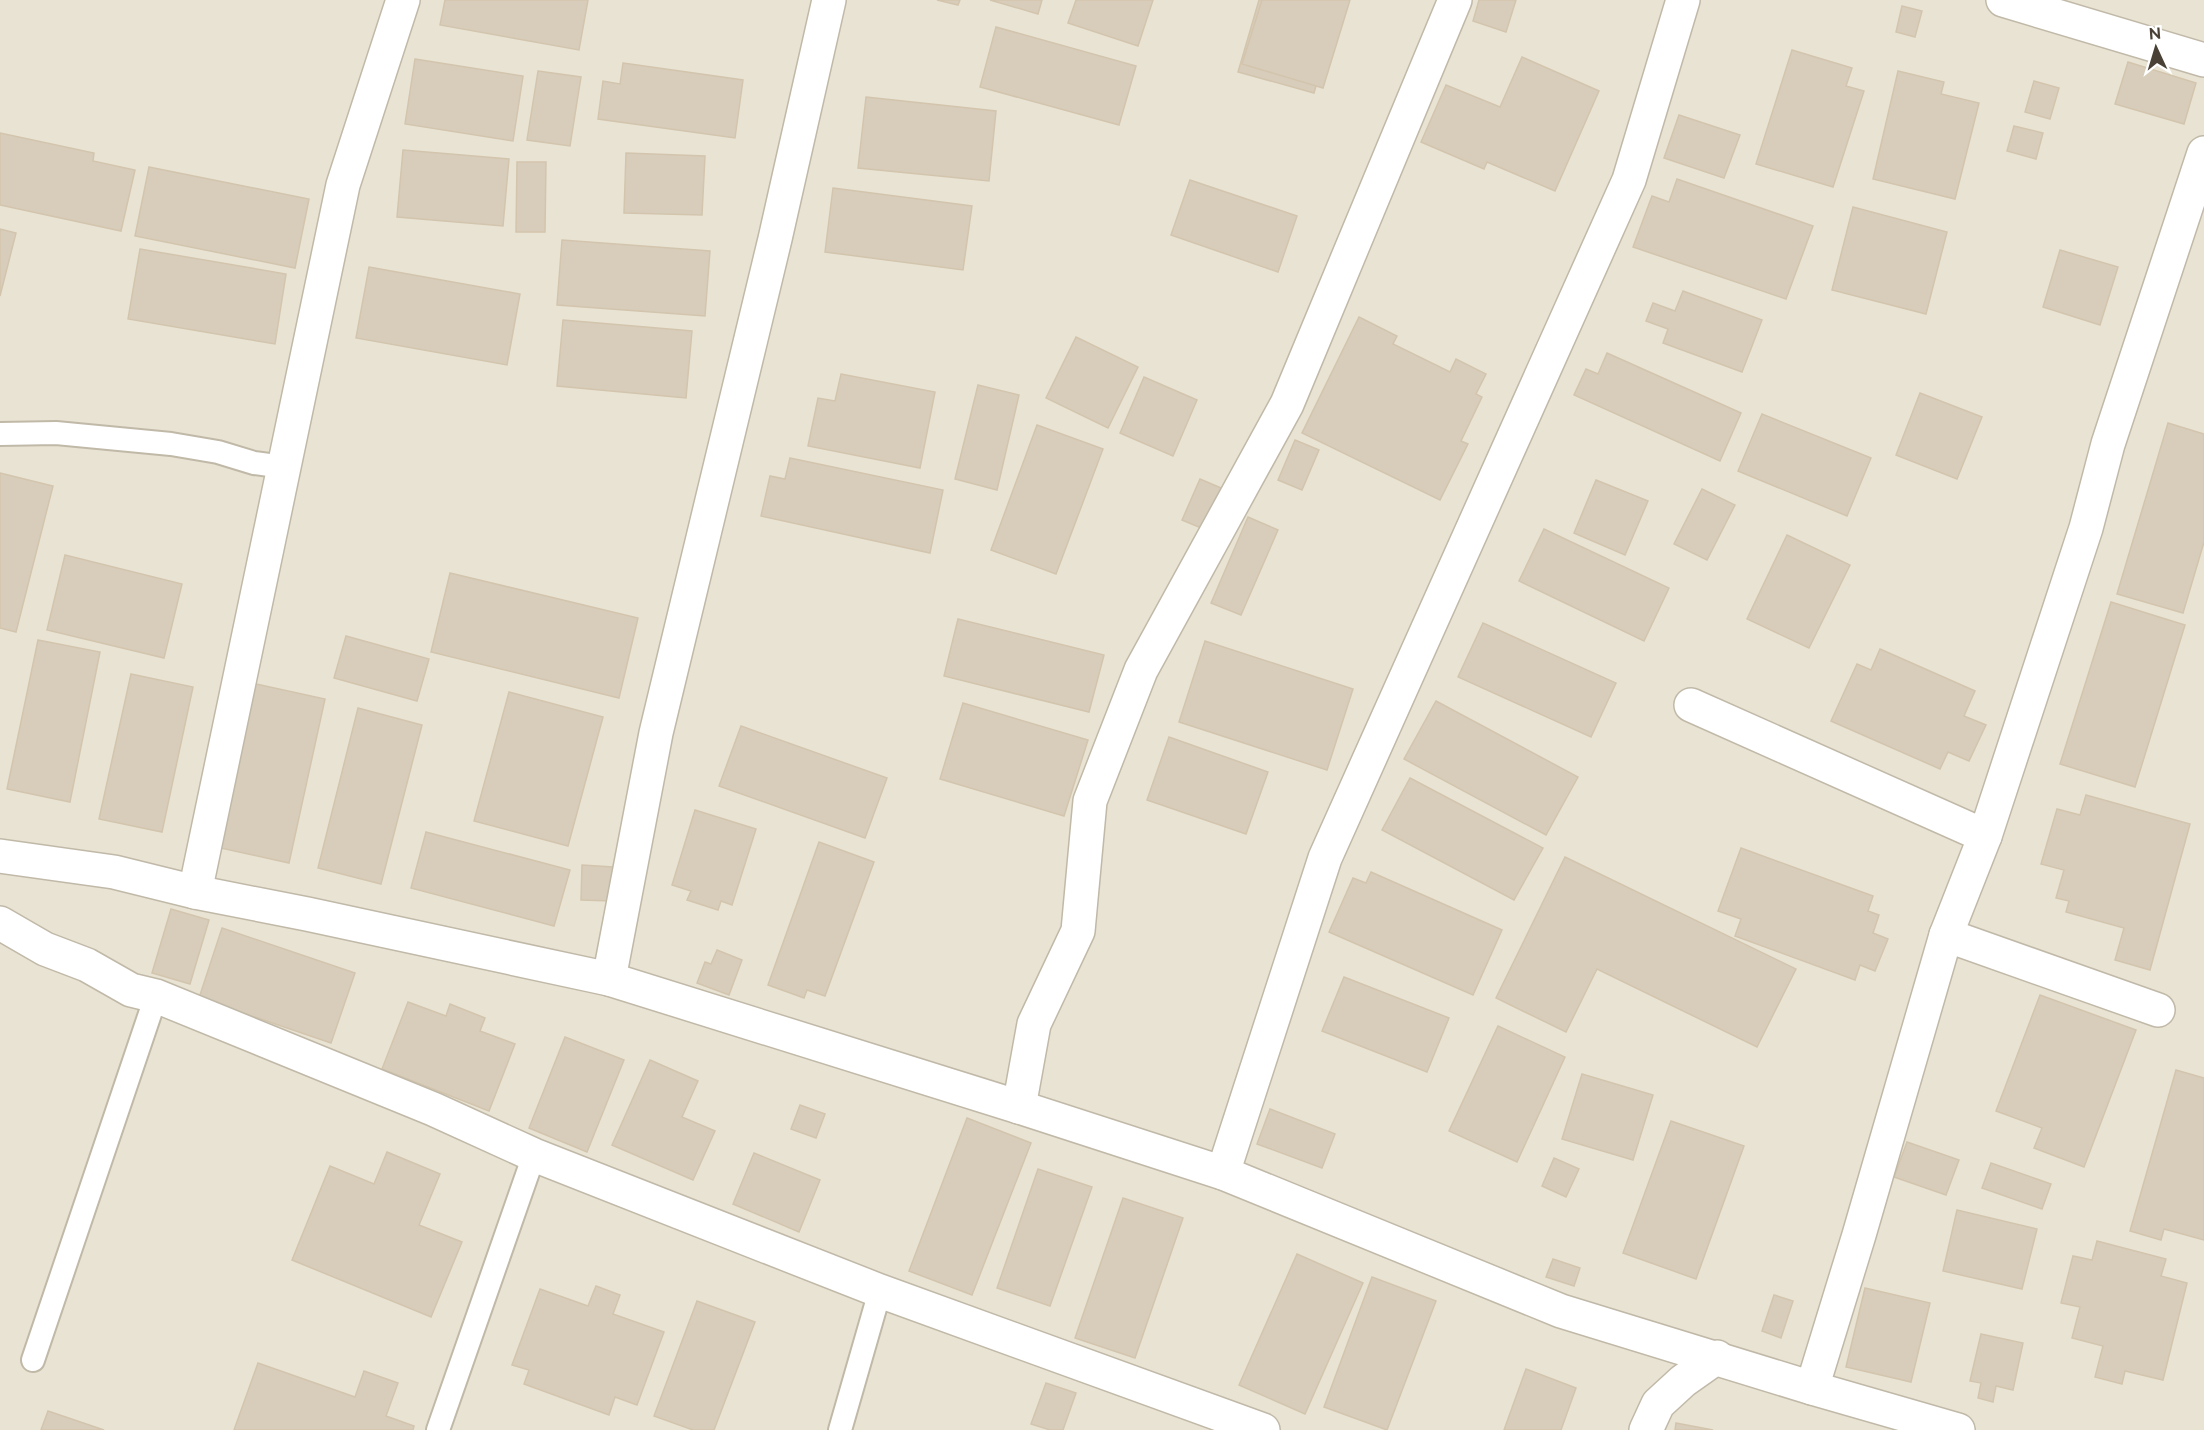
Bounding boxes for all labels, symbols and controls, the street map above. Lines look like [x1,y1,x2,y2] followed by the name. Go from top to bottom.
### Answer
[2126,18,2186,78] north arrow
[2148,24,2162,43] text: N

